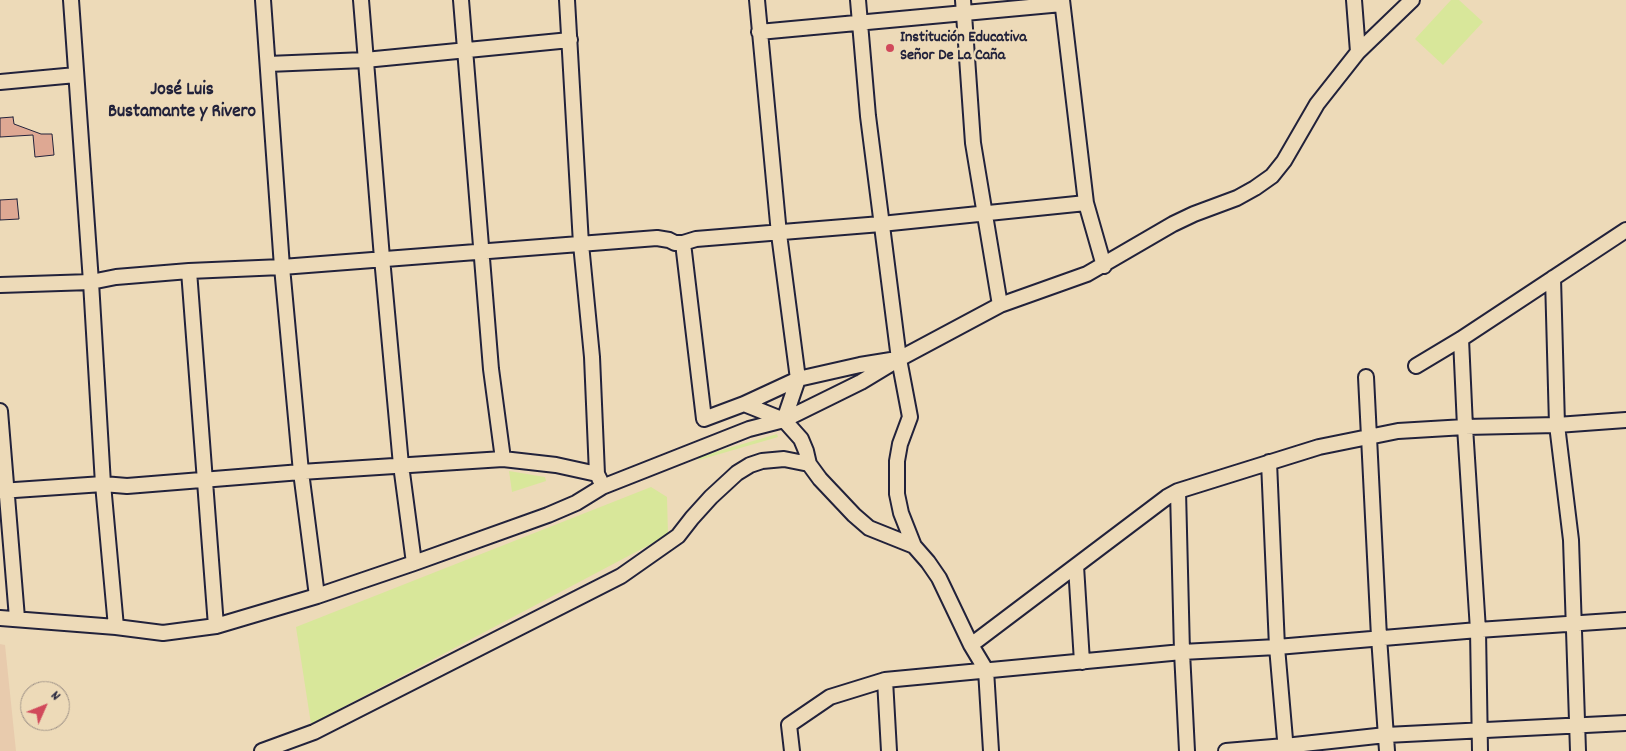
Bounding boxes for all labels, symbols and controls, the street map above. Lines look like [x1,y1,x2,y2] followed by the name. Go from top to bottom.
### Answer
[900,29,1027,67] place label: Institución Educativa Señor De La Caña
[884,42,896,54] marker: Institución Educativa Señor De La Caña
[108,80,256,124] district label: José Luis Bustamante y Rivero
[20,681,70,731] north arrow
[45,687,65,706] text: N

